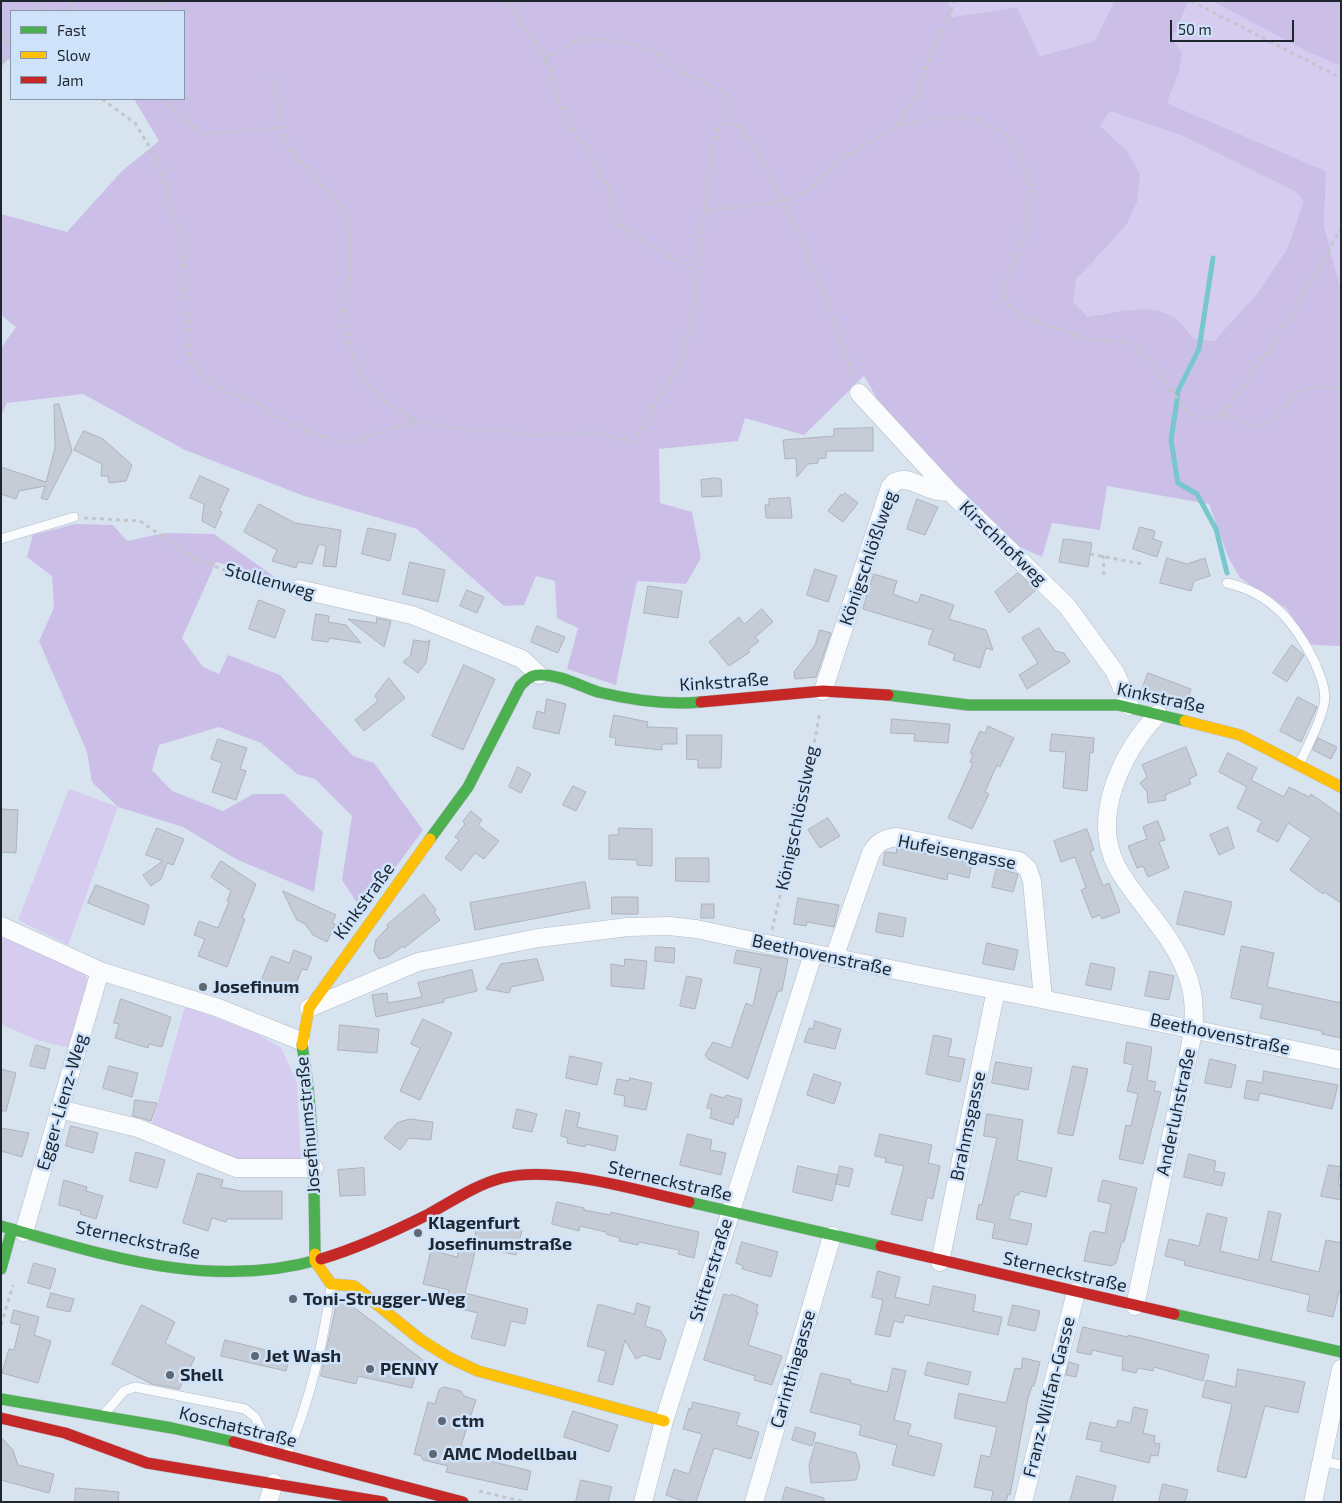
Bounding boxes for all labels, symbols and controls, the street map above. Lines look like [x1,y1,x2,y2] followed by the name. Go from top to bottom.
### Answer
[10,10,185,100] legend
[1172,10,1296,42] scale bar
[1178,20,1212,38] text: 50 m
[57,21,86,39] text: Fast
[57,46,91,64] text: Slow
[57,71,83,89] text: Jam
[835,488,901,628] street label: Königschlößlweg
[955,496,1051,590] street label: Kirschhofweg
[223,559,317,603] street label: Stollenweg
[679,668,769,696] street label: Kinkstraße
[1115,678,1207,718] street label: Kinkstraße
[771,744,823,892] street label: Königschlösslweg
[896,830,1018,874] street label: Hufeisengasse
[329,858,399,944] street label: Kinkstraße
[750,930,894,980] street label: Beethovenstraße
[213,976,299,998] place label: Josefinum
[197,981,209,993] marker: Josefinum
[1148,1009,1292,1059] street label: Beethovenstraße
[32,1031,92,1173] street label: Egger-Lienz-Weg
[1152,1046,1200,1178] street label: Anderluhstraße
[291,1056,325,1194] street label: Josefinumstraße
[946,1069,990,1183] street label: Brahmsgasse
[606,1156,734,1206] street label: Sterneckstraße
[428,1212,572,1254] place label: Klagenfurt Josefinumstraße
[74,1216,202,1264] street label: Sterneckstraße
[685,1216,737,1324] street label: Stifterstraße
[412,1227,424,1239] marker: Klagenfurt Josefinumstraße
[1001,1247,1129,1297] street label: Sterneckstraße
[303,1288,465,1310] place label: Toni-Strugger-Weg
[287,1293,299,1305] marker: Toni-Strugger-Weg
[766,1308,820,1430] street label: Carinthiagasse
[1019,1314,1079,1480] street label: Franz-Wilfan-Gasse
[265,1345,341,1367] place label: Jet Wash
[249,1350,261,1362] marker: Jet Wash
[380,1358,439,1380] place label: PENNY
[364,1363,376,1375] marker: PENNY
[180,1364,223,1386] place label: Shell
[164,1369,176,1381] marker: Shell
[177,1402,299,1452] street label: Koschatstraße
[452,1410,484,1432] place label: ctm
[436,1415,448,1427] marker: ctm
[443,1443,577,1465] place label: AMC Modellbau
[427,1448,439,1460] marker: AMC Modellbau

